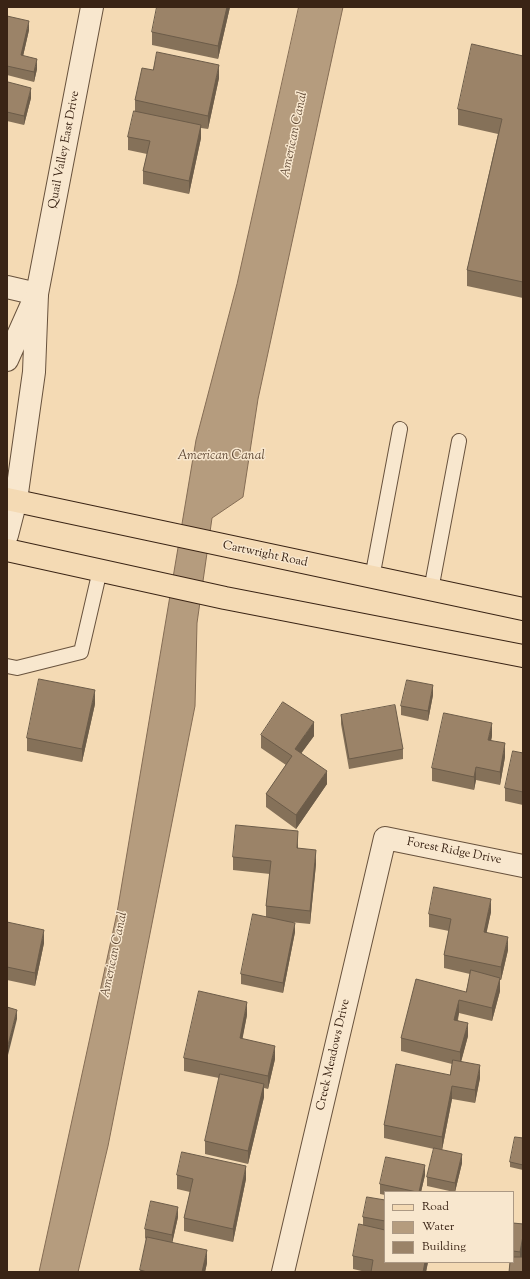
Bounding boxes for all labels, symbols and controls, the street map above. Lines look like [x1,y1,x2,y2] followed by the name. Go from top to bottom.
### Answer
[46,90,84,210] street label: Quail Valley East Drive
[278,91,312,179] water label: American Canal
[177,449,265,465] water label: American Canal
[221,539,309,571] street label: Cartwright Road
[406,836,502,868] street label: Forest Ridge Drive
[98,911,132,999] water label: American Canal
[314,998,354,1112] street label: Creek Meadows Drive
[384,1191,514,1263] legend
[422,1198,449,1216] text: Road
[422,1218,454,1236] text: Water
[422,1238,466,1256] text: Building

